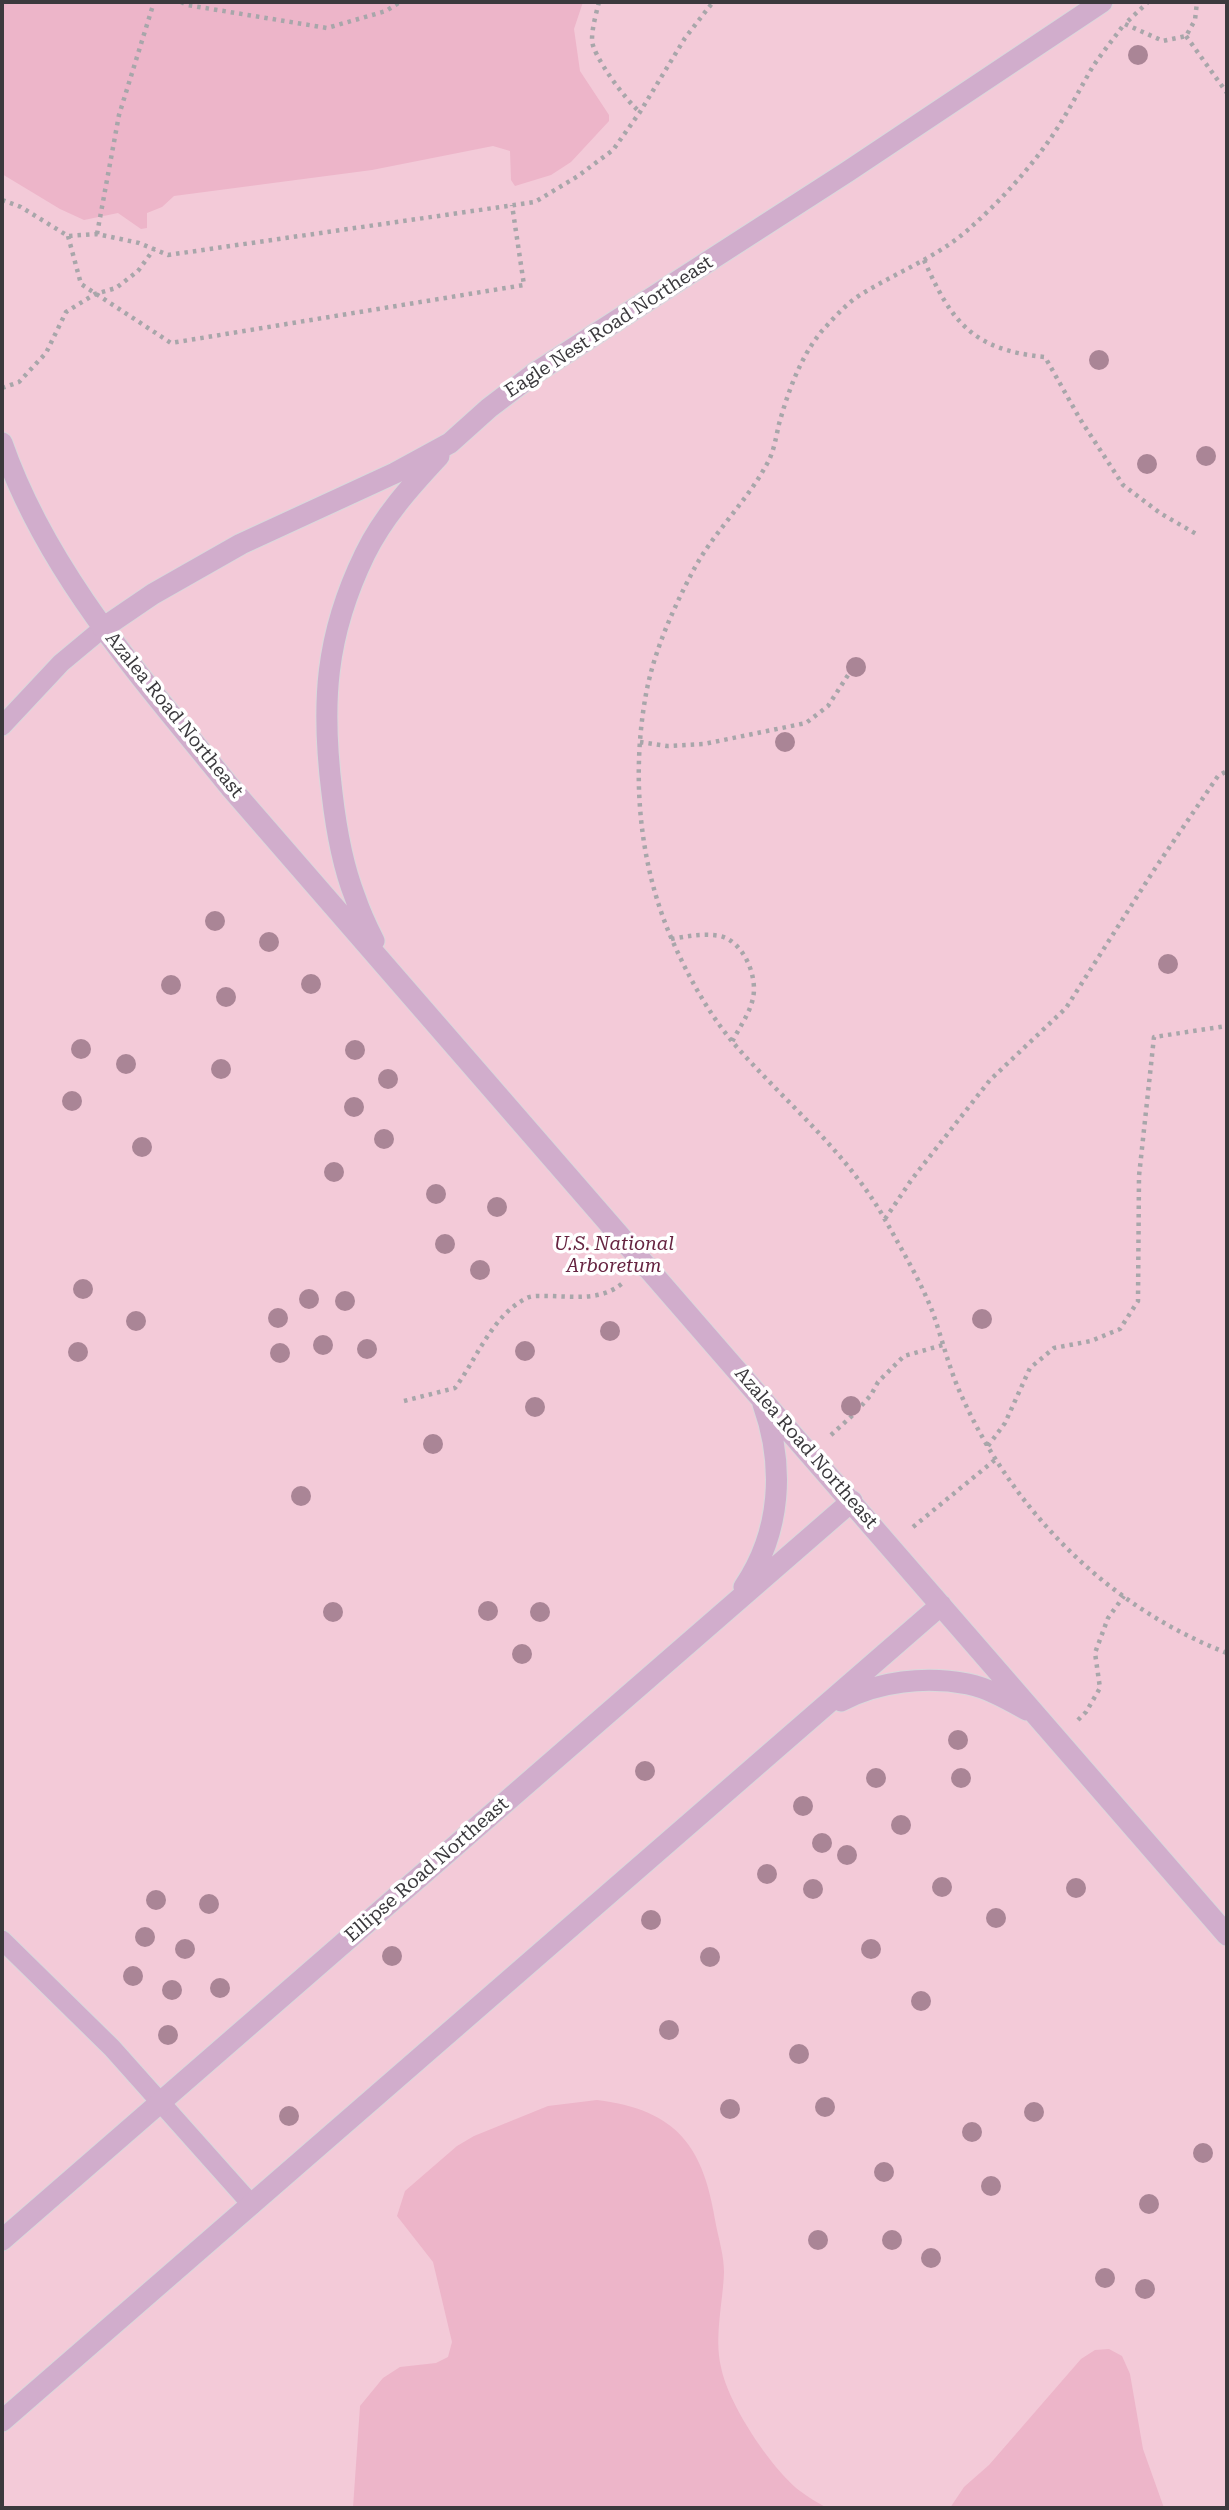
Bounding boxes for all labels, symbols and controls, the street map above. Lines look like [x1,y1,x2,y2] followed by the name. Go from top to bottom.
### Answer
[501,251,717,403] street label: Eagle Nest Road Northeast
[100,628,248,802] street label: Azalea Road Northeast
[554,1233,674,1277] park label: U.S. National Arboretum
[730,1363,882,1533] street label: Azalea Road Northeast
[341,1793,513,1947] street label: Ellipse Road Northeast

